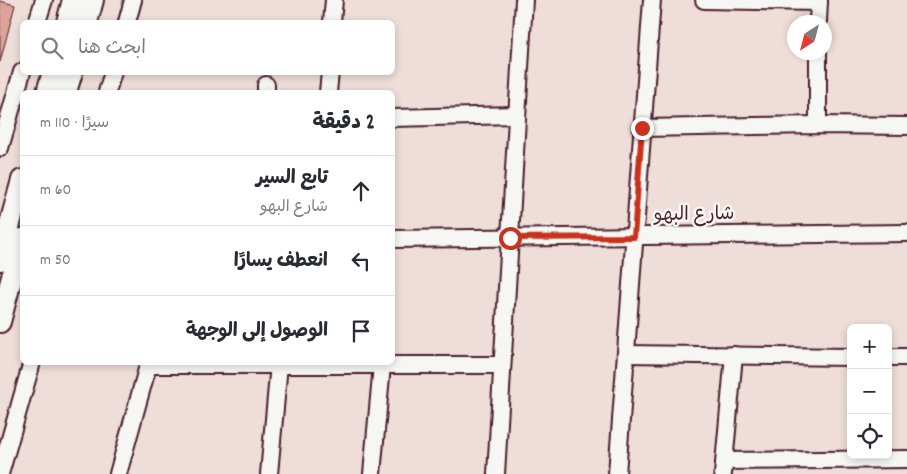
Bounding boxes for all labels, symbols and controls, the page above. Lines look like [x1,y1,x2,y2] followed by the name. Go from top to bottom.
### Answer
[787,15,832,60] north arrow
[20,20,395,75] search box
[38,34,66,62] icon: search
[78,36,146,63] text: ابحث هنا
[313,109,375,139] text: 2 دقيقة
[40,112,109,135] text: سيرًا · 110 m
[631,117,654,140] route end
[256,166,328,193] text: تابع السير
[347,177,375,205] icon: ahead
[40,179,71,202] text: 60 m
[260,196,328,219] text: شارع البهو
[652,202,735,230] street label: شارع البهو
[499,227,522,250] route start
[347,247,375,275] icon: left
[40,249,71,272] text: 50 m
[234,249,328,276] text: انعطف يسارًا
[347,317,375,345] icon: arrive
[186,319,328,346] text: الوصول إلى الوجهة
[847,324,892,459] map controls
[847,324,892,369] button: +
[847,369,892,414] button: −
[847,414,892,459] button: locate

